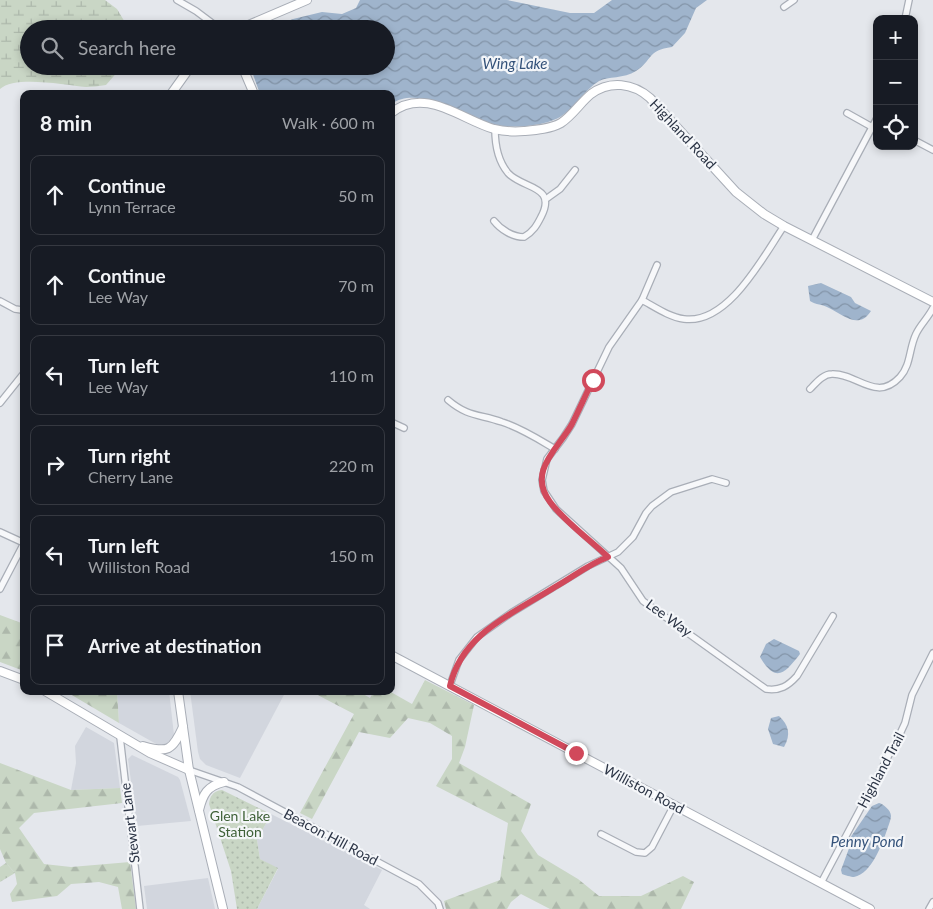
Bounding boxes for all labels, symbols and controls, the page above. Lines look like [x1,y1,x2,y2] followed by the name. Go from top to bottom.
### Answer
[873,15,918,150] map controls
[873,15,918,60] button: +
[20,20,395,75] search box
[38,34,66,62] icon: search
[78,36,176,59] text: Search here
[483,54,547,72] water label: Wing Lake
[873,60,918,105] button: −
[647,95,720,172] street label: Highland Road
[873,105,918,150] button: locate
[40,110,92,135] text: 8 min
[282,113,375,132] text: Walk · 600 m
[88,174,166,197] text: Continue
[41,181,69,209] icon: ahead
[338,186,374,205] text: 50 m
[88,197,176,216] text: Lynn Terrace
[88,264,166,287] text: Continue
[41,271,69,299] icon: ahead
[338,276,374,295] text: 70 m
[88,287,148,306] text: Lee Way
[88,354,159,377] text: Turn left
[41,361,69,389] icon: left
[329,366,374,385] text: 110 m
[582,369,605,392] route start
[88,377,148,396] text: Lee Way
[88,444,170,467] text: Turn right
[41,451,69,479] icon: right
[329,456,374,475] text: 220 m
[88,467,173,486] text: Cherry Lane
[88,534,159,557] text: Turn left
[41,541,69,569] icon: left
[329,546,374,565] text: 150 m
[88,557,190,576] text: Williston Road
[643,595,696,640] street label: Lee Way
[41,631,69,659] icon: arrive
[88,634,261,657] text: Arrive at destination
[853,729,908,811] street label: Highland Trail
[565,742,588,765] route end
[601,760,688,817] street label: Williston Road
[116,782,143,864] street label: Stewart Lane
[281,805,381,869] street label: Beacon Hill Road
[210,807,270,840] park label: Glen Lake Station
[830,832,904,850] water label: Penny Pond

